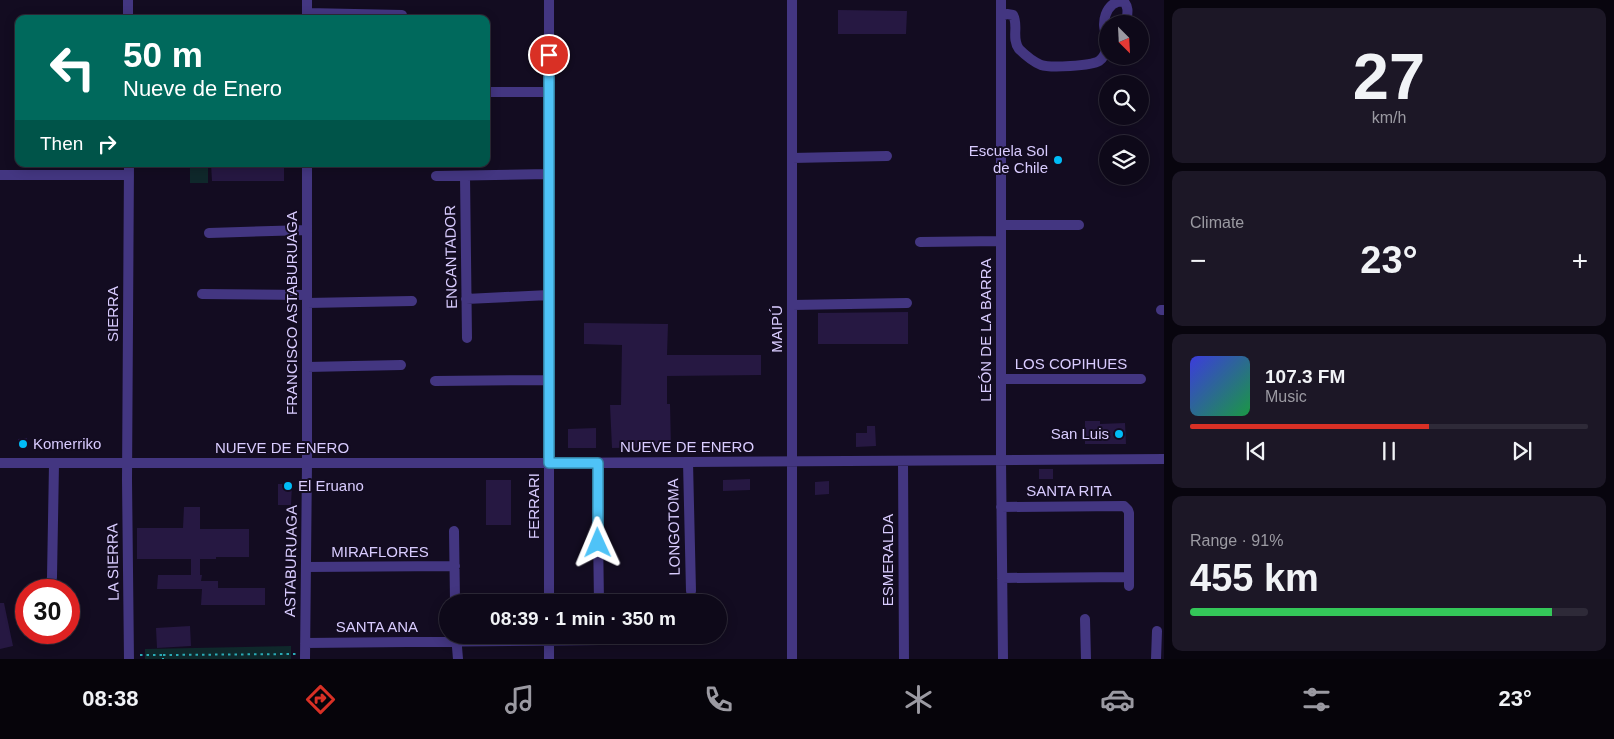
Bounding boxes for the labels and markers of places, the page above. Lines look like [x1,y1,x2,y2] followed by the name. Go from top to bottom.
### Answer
[528,34,570,76] pin
[969,142,1048,176] place label: Escuela Sol de Chile
[1052,154,1064,166] marker: Escuela Sol de Chile
[1051,425,1109,442] place label: San Luis
[1113,428,1125,440] marker: San Luis
[33,435,101,452] place label: Komerriko
[17,438,29,450] marker: Komerriko
[298,477,364,494] place label: El Eruano
[282,480,294,492] marker: El Eruano

